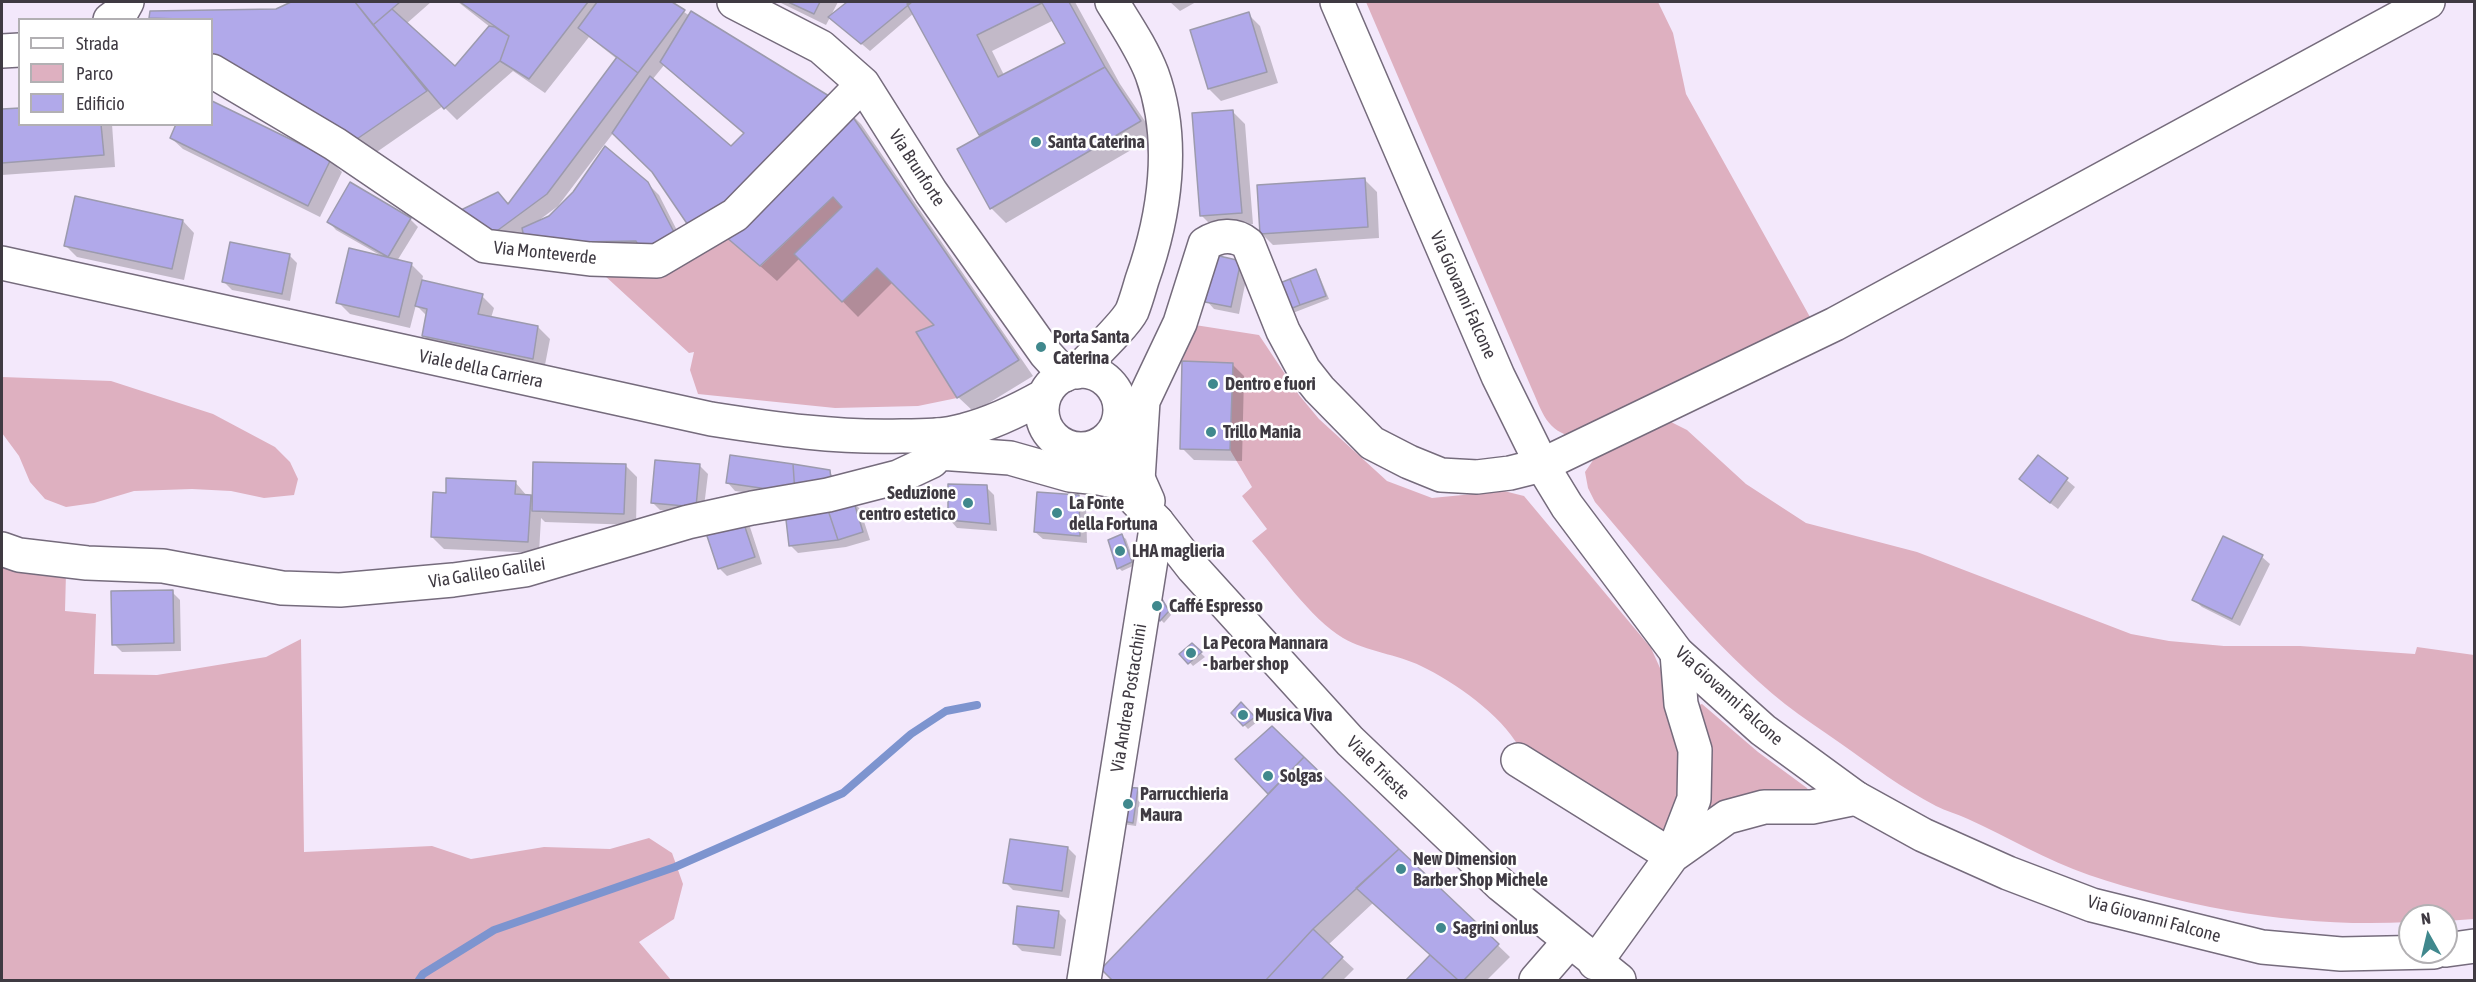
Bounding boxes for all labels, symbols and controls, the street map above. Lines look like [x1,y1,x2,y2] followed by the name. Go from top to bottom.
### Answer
[18,18,213,126] legend
[76,33,119,54] text: Strada
[76,63,113,84] text: Parco
[76,93,125,114] text: Edificio
[884,126,950,210] street label: Via Brunforte
[1048,131,1145,153] place label: Santa Caterina
[1029,135,1043,149] marker: Santa Caterina
[1425,228,1501,362] street label: Via Giovanni Falcone
[492,237,598,269] street label: Via Monteverde
[1053,326,1129,368] place label: Porta Santa Caterina
[1034,340,1048,354] marker: Porta Santa Caterina
[417,345,545,393] street label: Viale della Carriera
[1225,373,1316,395] place label: Dentro e fuori
[1206,377,1220,391] marker: Dentro e fuori
[1223,421,1301,443] place label: Trillo Mania
[1204,425,1218,439] marker: Trillo Mania
[859,482,956,524] place label: Seduzione centro estetico
[1069,492,1158,534] place label: La Fonte della Fortuna
[961,496,975,510] marker: Seduzione centro estetico
[1050,506,1064,520] marker: La Fonte della Fortuna
[1132,540,1225,562] place label: LHA maglieria
[1113,544,1127,558] marker: LHA maglieria
[427,553,547,593] street label: Via Galileo Galilei
[1169,595,1263,617] place label: Caffé Espresso
[1150,599,1164,613] marker: Caffé Espresso
[1107,622,1151,774] street label: Via Andrea Postacchini
[1203,632,1328,674] place label: La Pecora Mannara - barber shop
[1671,642,1787,750] street label: Via Giovanni Falcone
[1184,646,1198,660] marker: La Pecora Mannara - barber shop
[1255,704,1332,726] place label: Musica Viva
[1236,708,1250,722] marker: Musica Viva
[1342,732,1414,804] street label: Viale Trieste
[1280,765,1323,787] place label: Solgas
[1261,769,1275,783] marker: Solgas
[1140,783,1228,826] place label: Parrucchieria Maura
[1121,797,1135,811] marker: Parrucchieria Maura
[1413,848,1548,890] place label: New Dimension Barber Shop Michele
[1394,862,1408,876] marker: New Dimension Barber Shop Michele
[2085,891,2223,947] street label: Via Giovanni Falcone
[2398,904,2458,964] north arrow
[2420,909,2432,928] text: N
[1453,917,1538,939] place label: Sagrini onlus
[1434,921,1448,935] marker: Sagrini onlus

